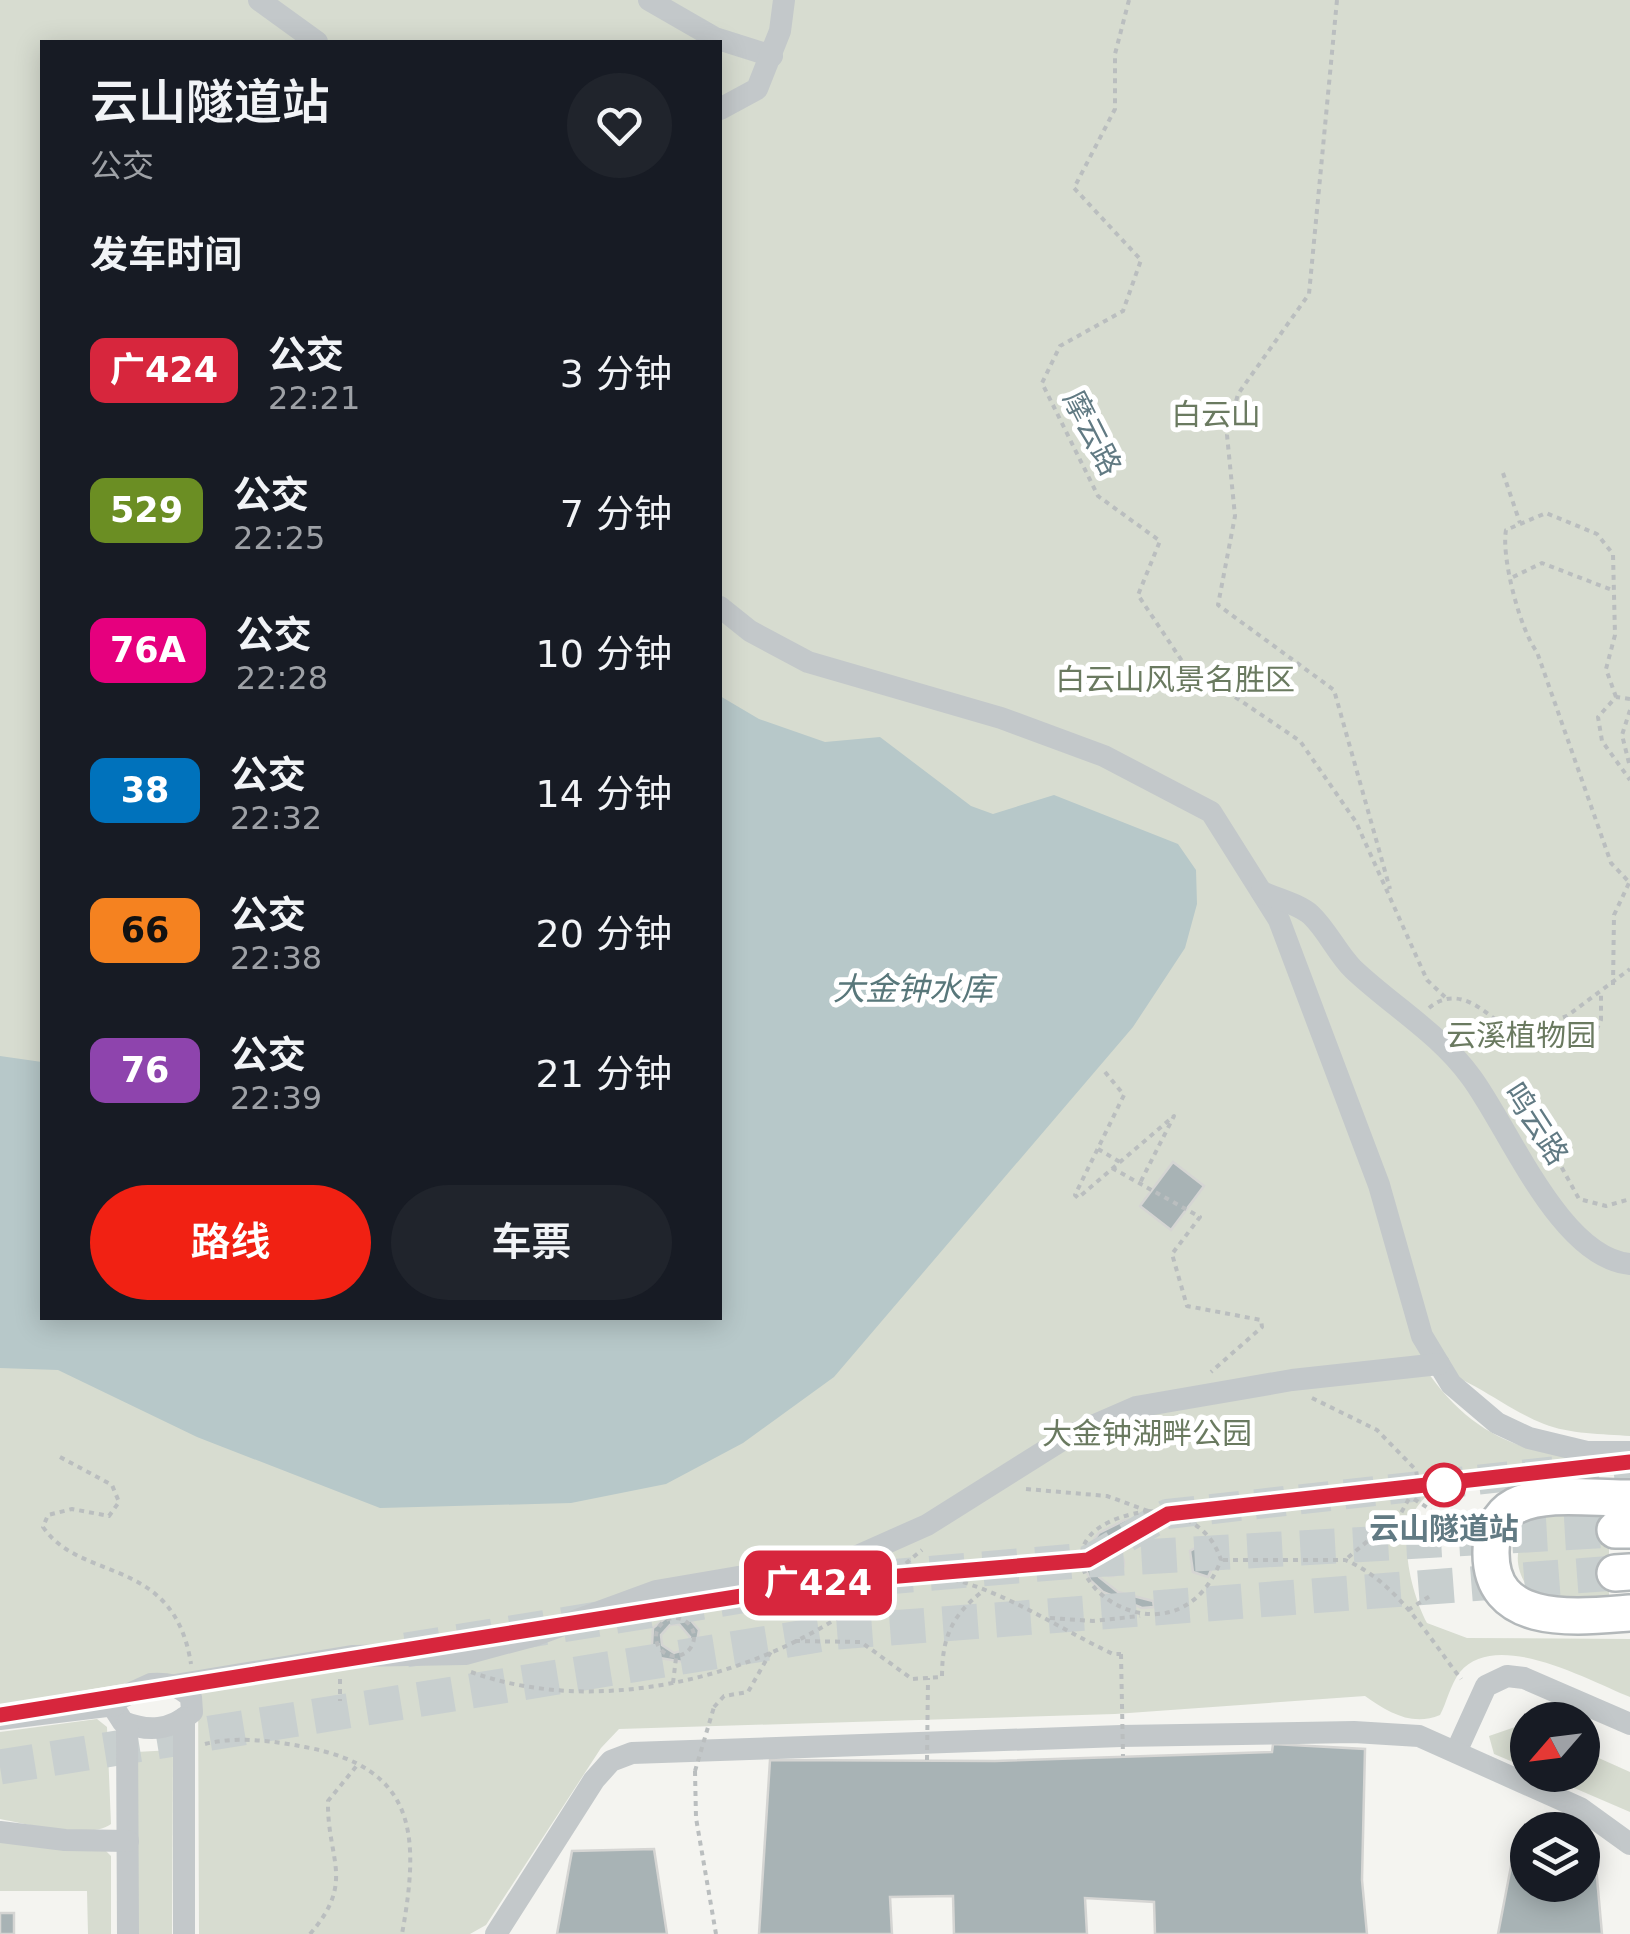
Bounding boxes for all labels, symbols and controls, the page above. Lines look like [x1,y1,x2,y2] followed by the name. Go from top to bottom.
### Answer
[567,73,672,178] button: heart
[90,74,330,130] text: 云山隧道站
[90,147,154,185] text: 公交
[90,233,242,277] text: 发车时间
[268,333,344,377] text: 公交
[110,350,218,390] text: 广424
[560,352,672,396] text: 3 分钟
[268,379,360,417] text: 22:21
[1056,385,1128,481] street label: 摩云路
[1171,397,1261,432] park label: 白云山
[233,473,309,517] text: 公交
[110,490,183,530] text: 529
[560,492,672,536] text: 7 分钟
[233,519,325,557] text: 22:25
[236,613,312,657] text: 公交
[110,630,186,670] text: 76A
[536,632,672,676] text: 10 分钟
[236,659,328,697] text: 22:28
[1055,662,1295,697] park label: 白云山风景名胜区
[230,753,306,797] text: 公交
[121,770,169,810] text: 38
[536,772,672,816] text: 14 分钟
[230,799,322,837] text: 22:32
[230,893,306,937] text: 公交
[121,910,169,950] text: 66
[536,912,672,956] text: 20 分钟
[230,939,322,977] text: 22:38
[833,970,998,1008] water label: 大金钟水库
[1446,1018,1596,1053] park label: 云溪植物园
[230,1033,306,1077] text: 公交
[121,1050,169,1090] text: 76
[536,1052,672,1096] text: 21 分钟
[1497,1076,1576,1171] street label: 鸣云路
[230,1079,322,1117] text: 22:39
[90,1185,371,1300] button: 路线
[391,1185,672,1300] button: 车票
[1042,1416,1252,1451] park label: 大金钟湖畔公园
[1423,1464,1465,1506] marker: 云山隧道站
[1369,1511,1519,1546] place label: 云山隧道站
[748,1550,888,1616] line badge: 广424
[764,1563,872,1603] text: 广424
[1510,1702,1600,1792] north arrow
[1510,1702,1600,1902] map controls
[1510,1812,1600,1902] button: layers

